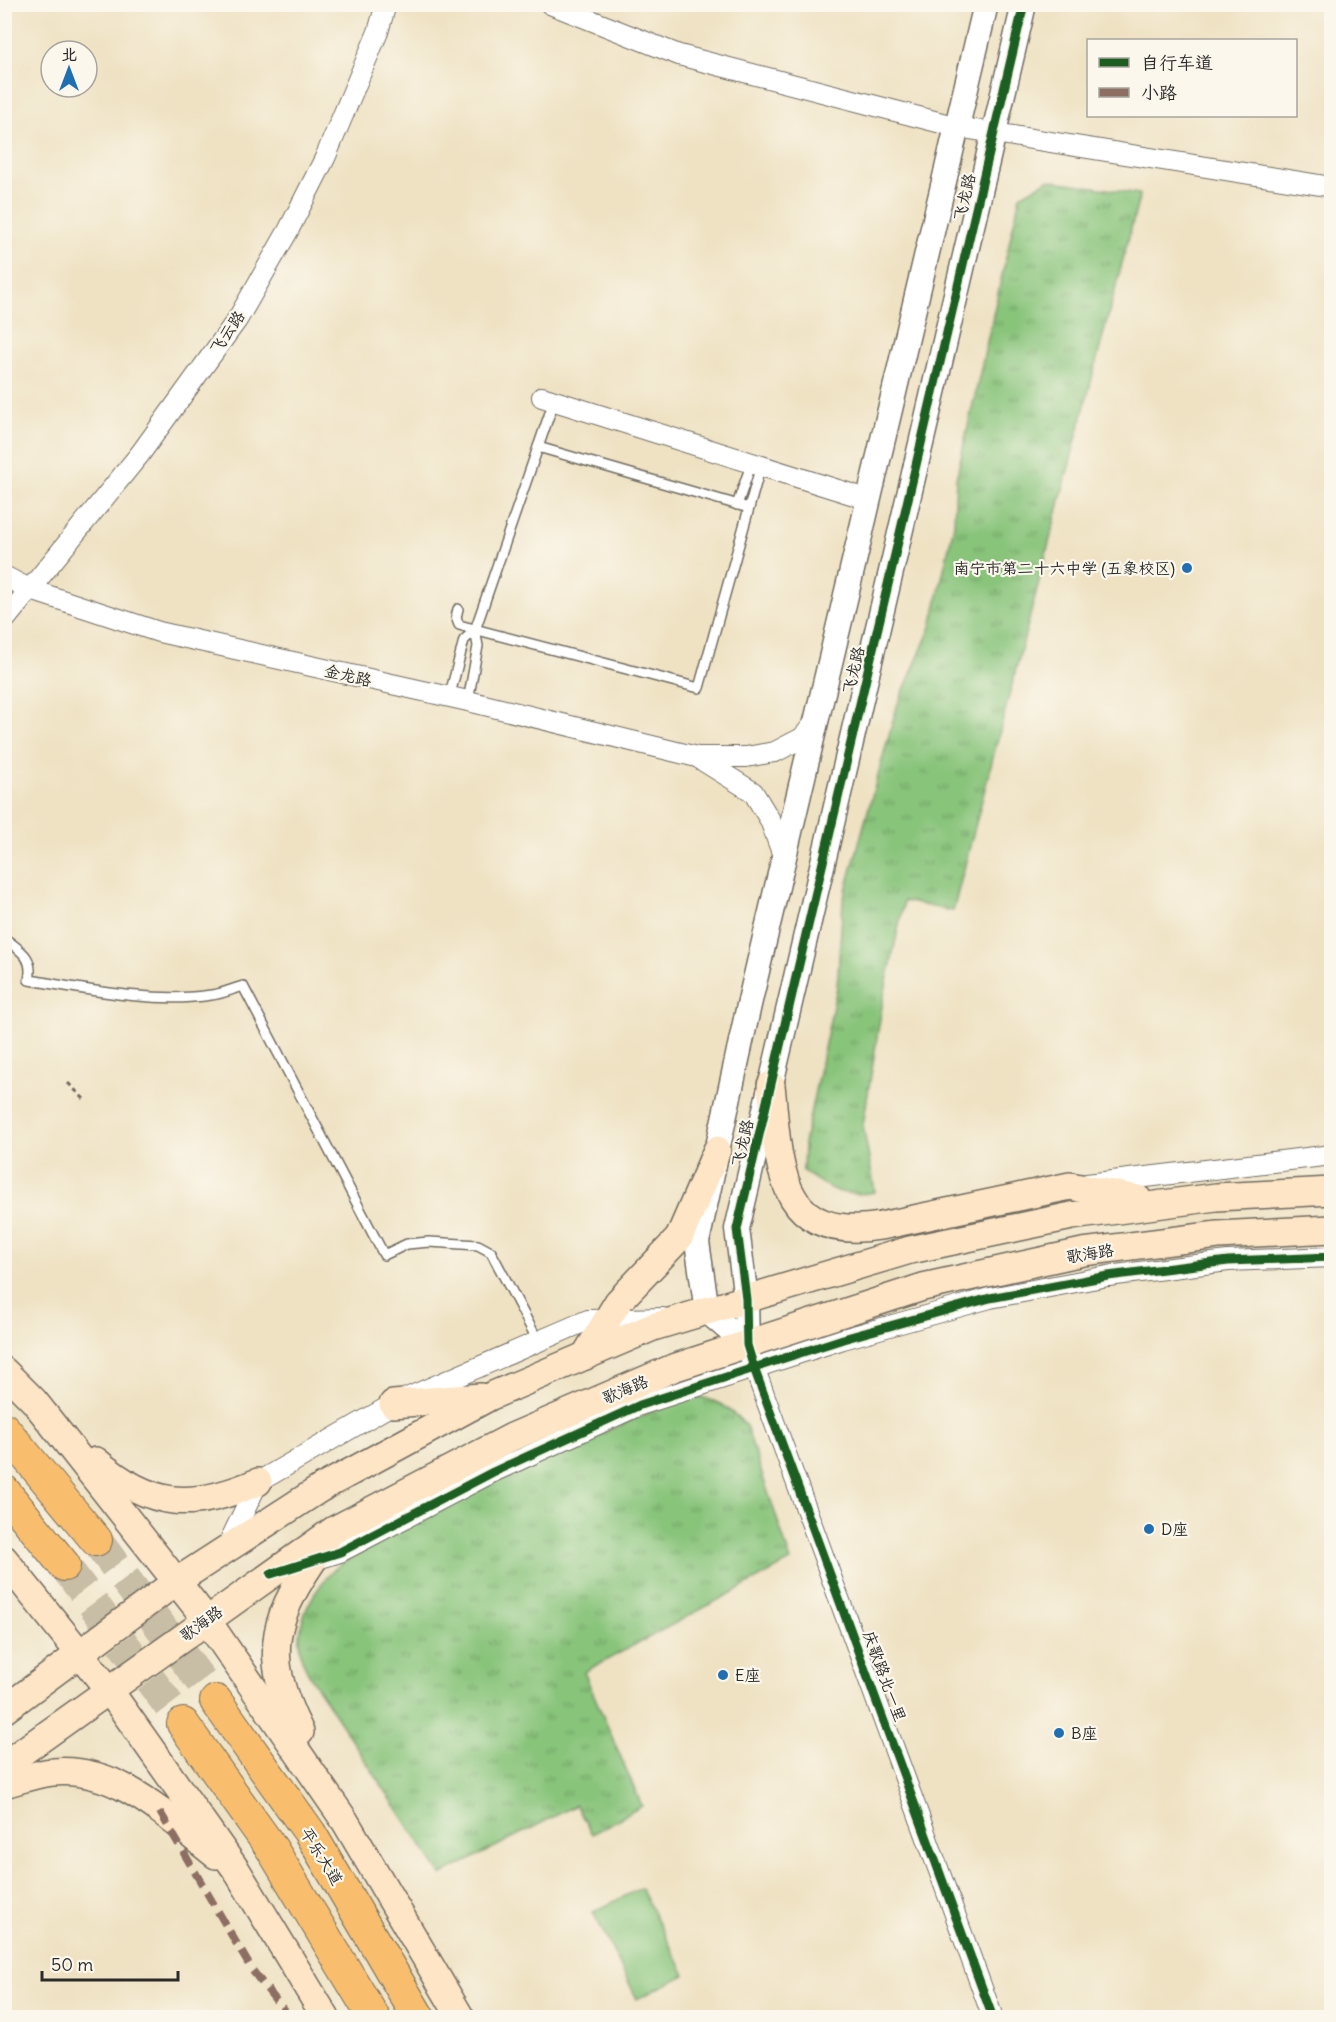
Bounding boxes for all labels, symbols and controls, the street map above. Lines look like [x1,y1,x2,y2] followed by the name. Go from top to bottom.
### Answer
[39,39,99,99] north arrow
[1087,39,1297,117] legend
[61,44,77,64] text: 北
[1141,51,1213,74] text: 自行车道
[1141,81,1177,104] text: 小路
[949,171,979,223] street label: 飞龙路
[205,307,249,357] street label: 飞云路
[954,558,1175,578] place label: 南宁市第二十六中学 (五象校区)
[1180,561,1194,575] marker: 南宁市第二十六中学 (五象校区)
[838,644,868,696] street label: 飞龙路
[322,660,374,690] street label: 金龙路
[727,1117,757,1169] street label: 飞龙路
[1065,1239,1115,1267] street label: 歌海路
[599,1370,651,1408] street label: 歌海路
[1161,1519,1188,1539] place label: D座
[1142,1522,1156,1536] marker: D座
[176,1601,226,1645] street label: 歌海路
[859,1627,911,1725] street label: 庆歌路北一里
[735,1665,760,1685] place label: E座
[716,1668,730,1682] marker: E座
[1071,1723,1097,1743] place label: B座
[1052,1726,1066,1740] marker: B座
[297,1824,347,1888] street label: 平乐大道
[42,1944,178,1982] scale bar
[51,1953,93,1976] text: 50 m

